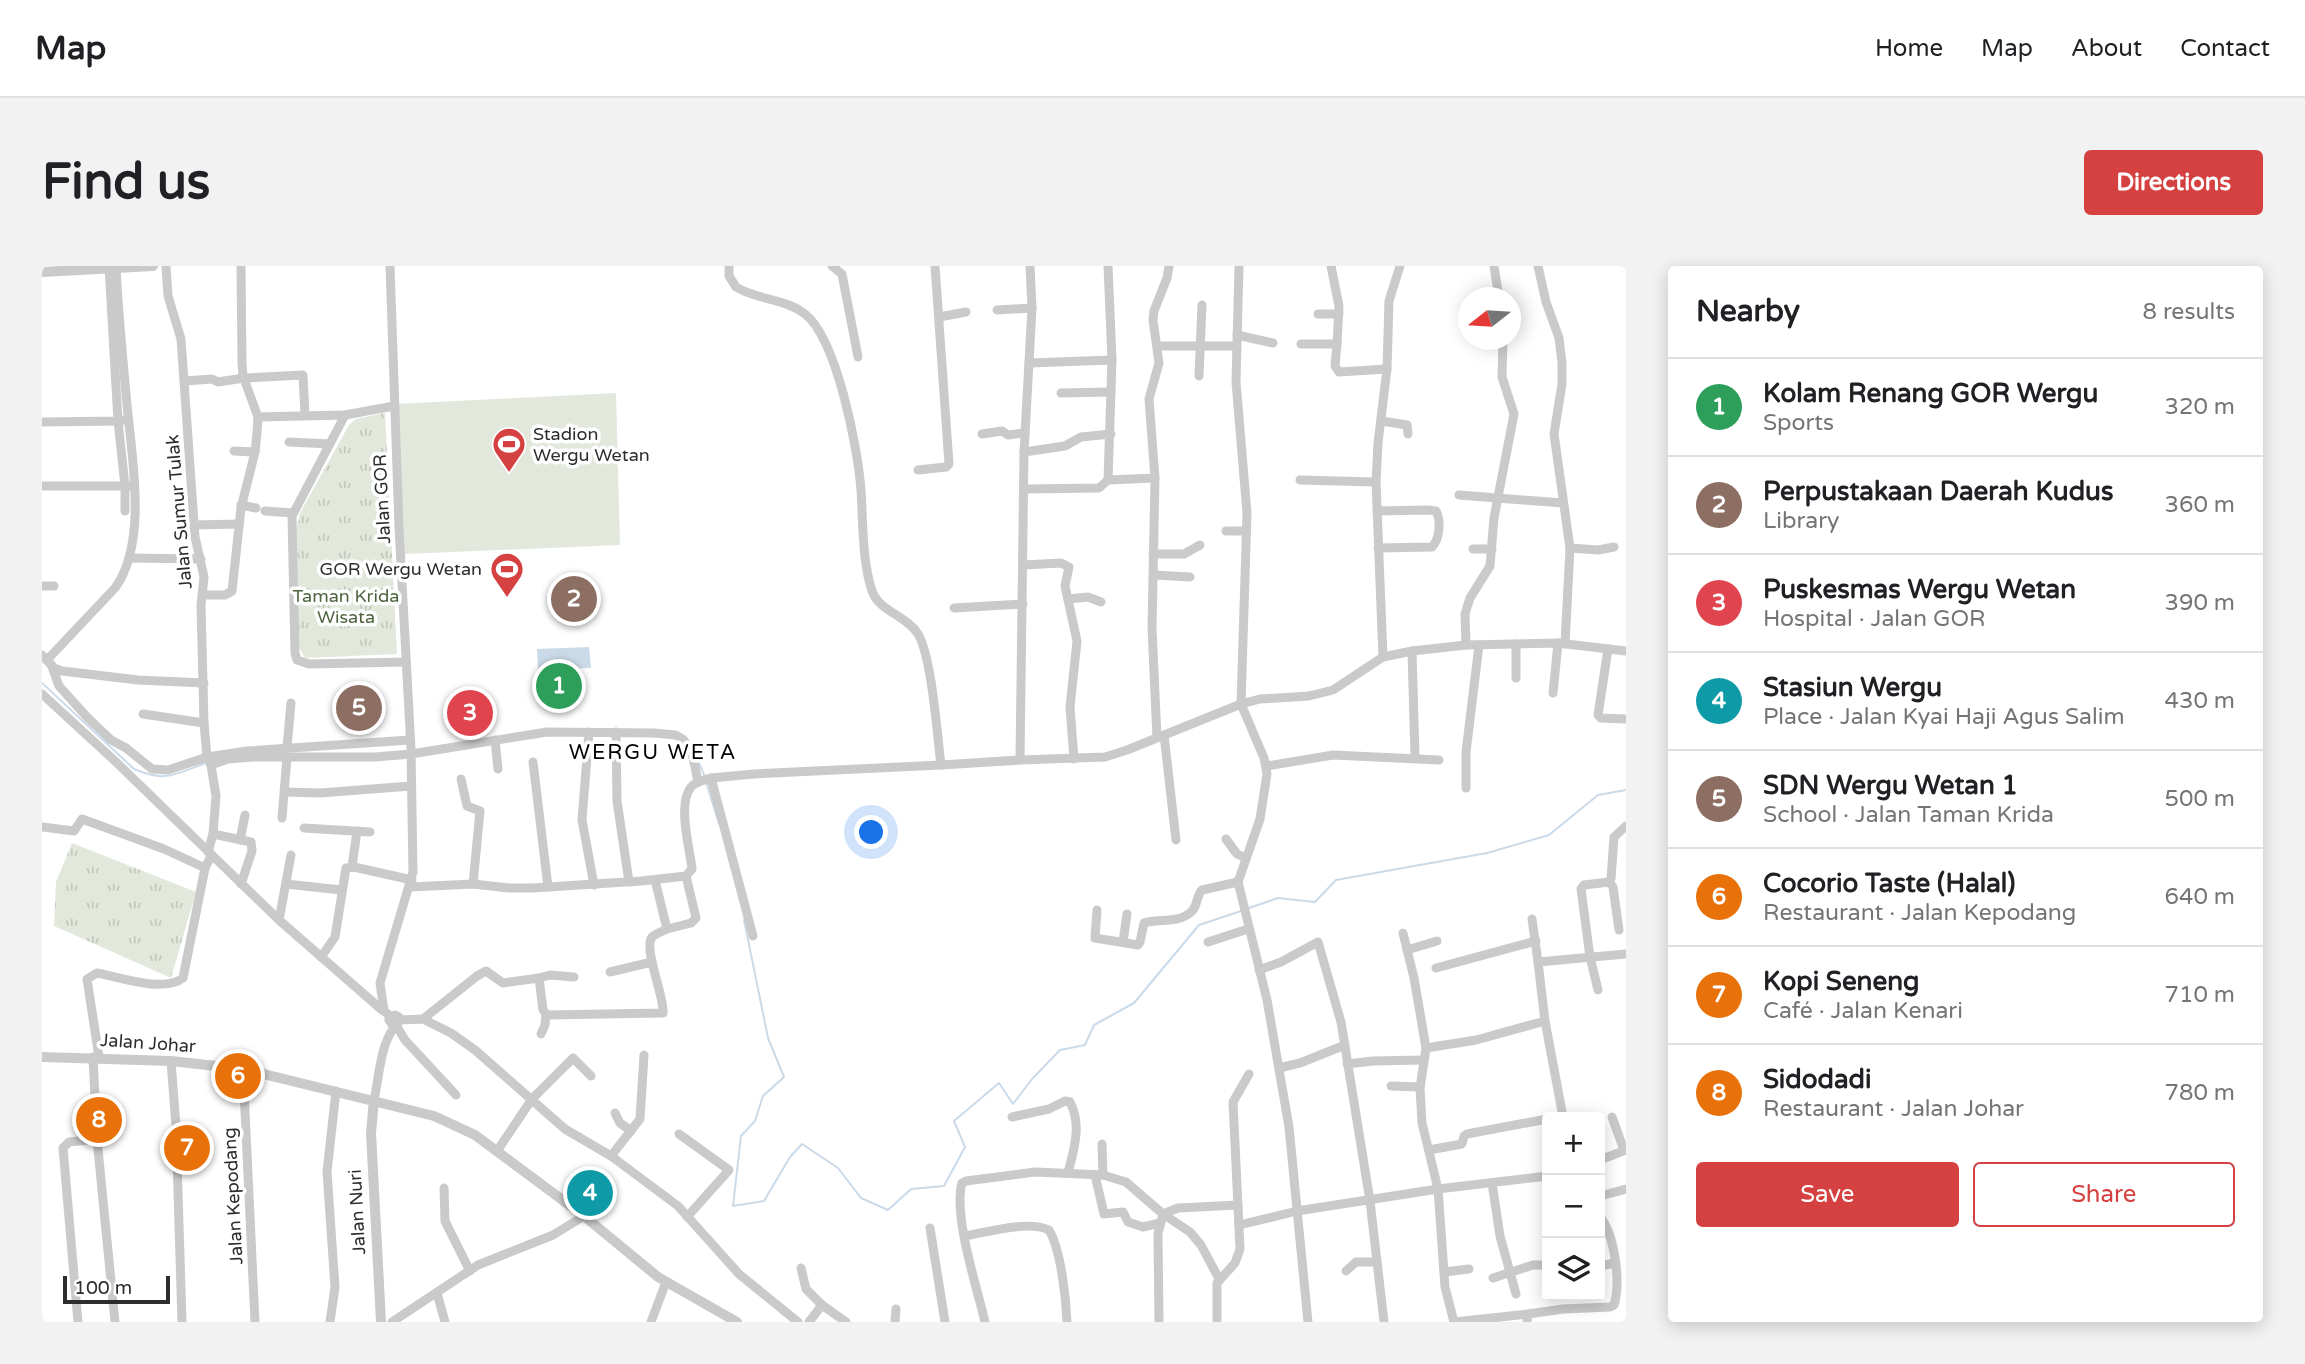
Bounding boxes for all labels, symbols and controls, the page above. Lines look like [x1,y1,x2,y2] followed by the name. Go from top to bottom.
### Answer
[35,29,106,68] text: Map
[1875,34,1943,63] text: Home
[1981,34,2033,63] text: Map
[2071,34,2142,63] text: About
[2180,34,2270,63] text: Contact
[2084,150,2263,215] button: Directions
[42,153,210,212] text: Find us
[1458,287,1521,350] north arrow
[1696,293,1800,330] text: Nearby
[2142,298,2235,326] text: 8 results
[1763,378,2098,409] text: Kolam Renang GOR Wergu
[1712,393,1726,421] text: 1
[2165,393,2235,421] text: 320 m
[1763,409,1834,437] text: Sports
[533,423,650,466] place label: Stadion Wergu Wetan
[490,425,528,474] sports icon: Stadion Wergu Wetan
[161,434,197,590] street label: Jalan Sumur Tulak
[369,454,395,544] street label: Jalan GOR
[1763,476,2113,507] text: Perpustakaan Daerah Kudus
[1712,491,1726,519] text: 2
[2165,491,2235,519] text: 360 m
[1763,507,1839,535] text: Library
[488,550,526,599] sports icon: GOR Wergu Wetan
[320,558,482,580] place label: GOR Wergu Wetan
[551,573,597,625] pin: 2
[1763,574,2076,605] text: Puskesmas Wergu Wetan
[293,585,399,628] park label: Taman Krida Wisata
[1712,589,1726,617] text: 3
[2165,589,2235,617] text: 390 m
[1763,605,1985,633] text: Hospital · Jalan GOR
[536,660,582,712] pin: 1
[1763,672,1942,703] text: Stasiun Wergu
[336,682,382,734] pin: 5
[447,687,493,739] pin: 3
[1712,687,1726,715] text: 4
[2165,687,2235,715] text: 430 m
[1763,703,2125,731] text: Place · Jalan Kyai Haji Agus Salim
[569,740,737,765] district label: WERGU WETA
[1763,770,2018,801] text: SDN Wergu Wetan 1
[1712,785,1726,813] text: 5
[2165,785,2235,813] text: 500 m
[1763,801,2054,829] text: School · Jalan Taman Krida
[854,815,888,849] your location
[1763,868,2015,899] text: Cocorio Taste (Halal)
[1712,883,1726,911] text: 6
[2165,883,2235,911] text: 640 m
[1763,899,2076,927] text: Restaurant · Jalan Kepodang
[1763,966,1919,997] text: Kopi Seneng
[1712,981,1726,1009] text: 7
[2165,981,2235,1009] text: 710 m
[1763,997,1963,1025] text: Café · Jalan Kenari
[99,1029,197,1057] street label: Jalan Johar
[215,1050,261,1102] pin: 6
[1763,1064,1871,1095] text: Sidodadi
[1712,1079,1726,1107] text: 8
[2165,1079,2235,1107] text: 780 m
[76,1094,122,1146] pin: 8
[1763,1095,2024,1123] text: Restaurant · Jalan Johar
[1542,1112,1605,1301] map controls
[1542,1112,1605,1175] button: +
[164,1122,210,1174] pin: 7
[218,1127,248,1265] street label: Jalan Kepodang
[1696,1162,1959,1227] button: Save
[1973,1162,2235,1227] button: Share
[567,1167,613,1219] pin: 4
[344,1169,370,1255] street label: Jalan Nuri
[1542,1175,1605,1238] button: −
[1542,1238,1605,1301] button: layers
[63,1273,170,1305] scale bar
[74,1277,132,1299] text: 100 m

